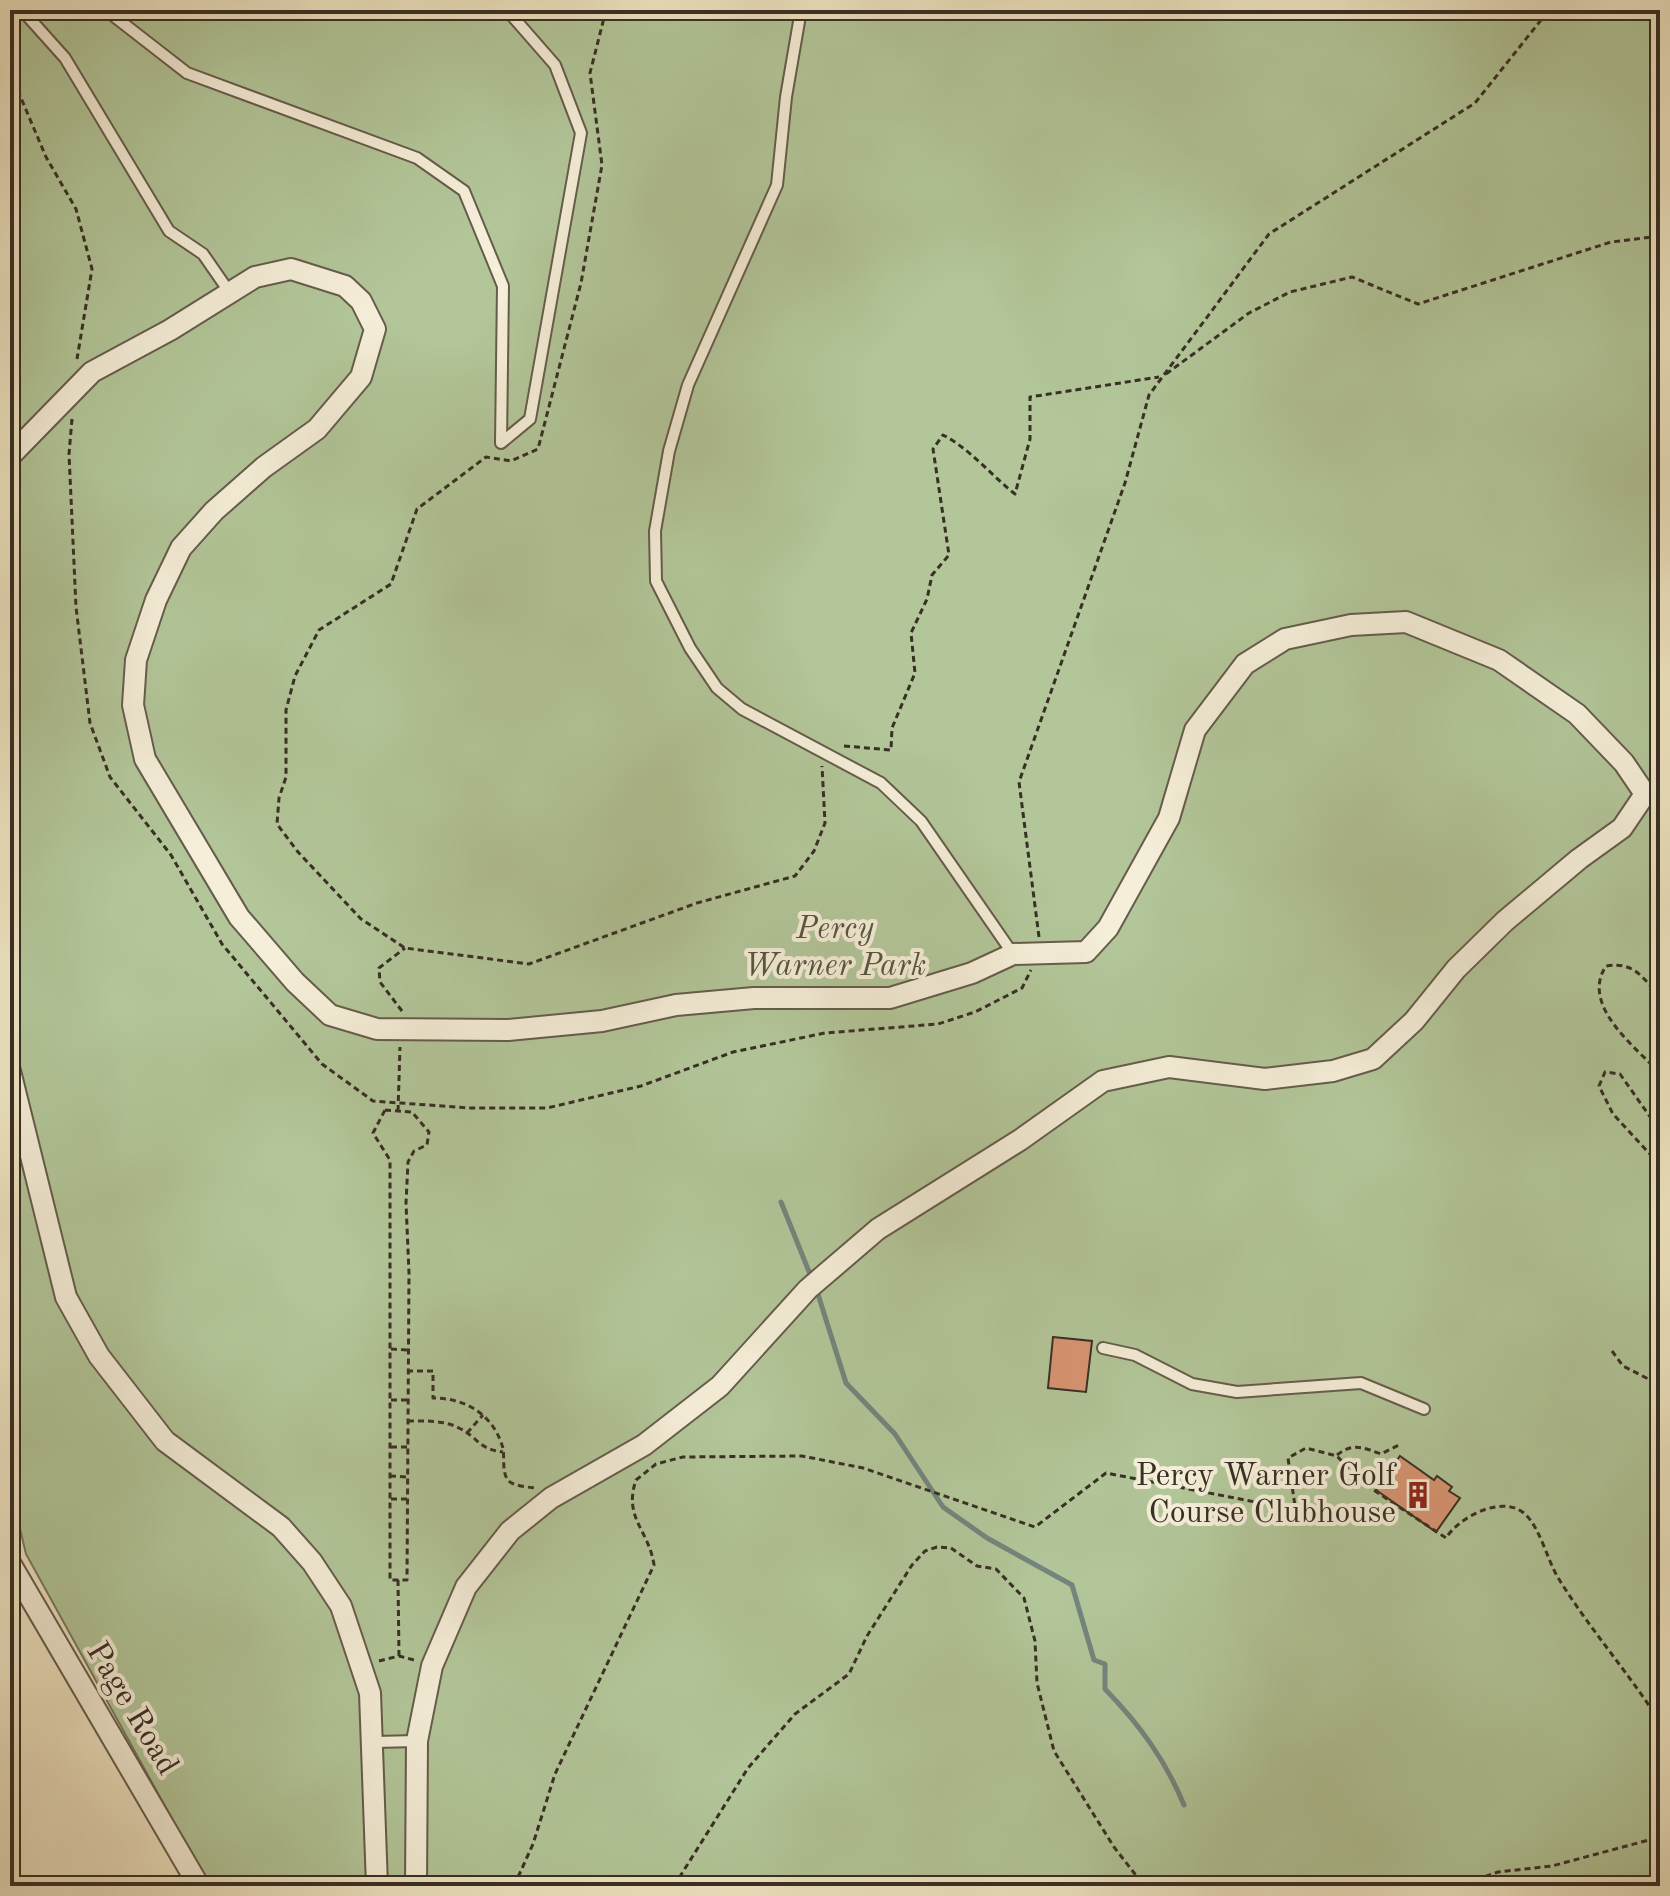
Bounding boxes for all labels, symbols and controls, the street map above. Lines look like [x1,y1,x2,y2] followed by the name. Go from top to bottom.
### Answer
[743,914,927,983] park label: Percy Warner Park
[1135,1461,1397,1530] place label: Percy Warner Golf Course Clubhouse
[1403,1480,1433,1510] building icon: Percy Warner Golf Course Clubhouse
[79,1637,183,1781] street label: Page Road

